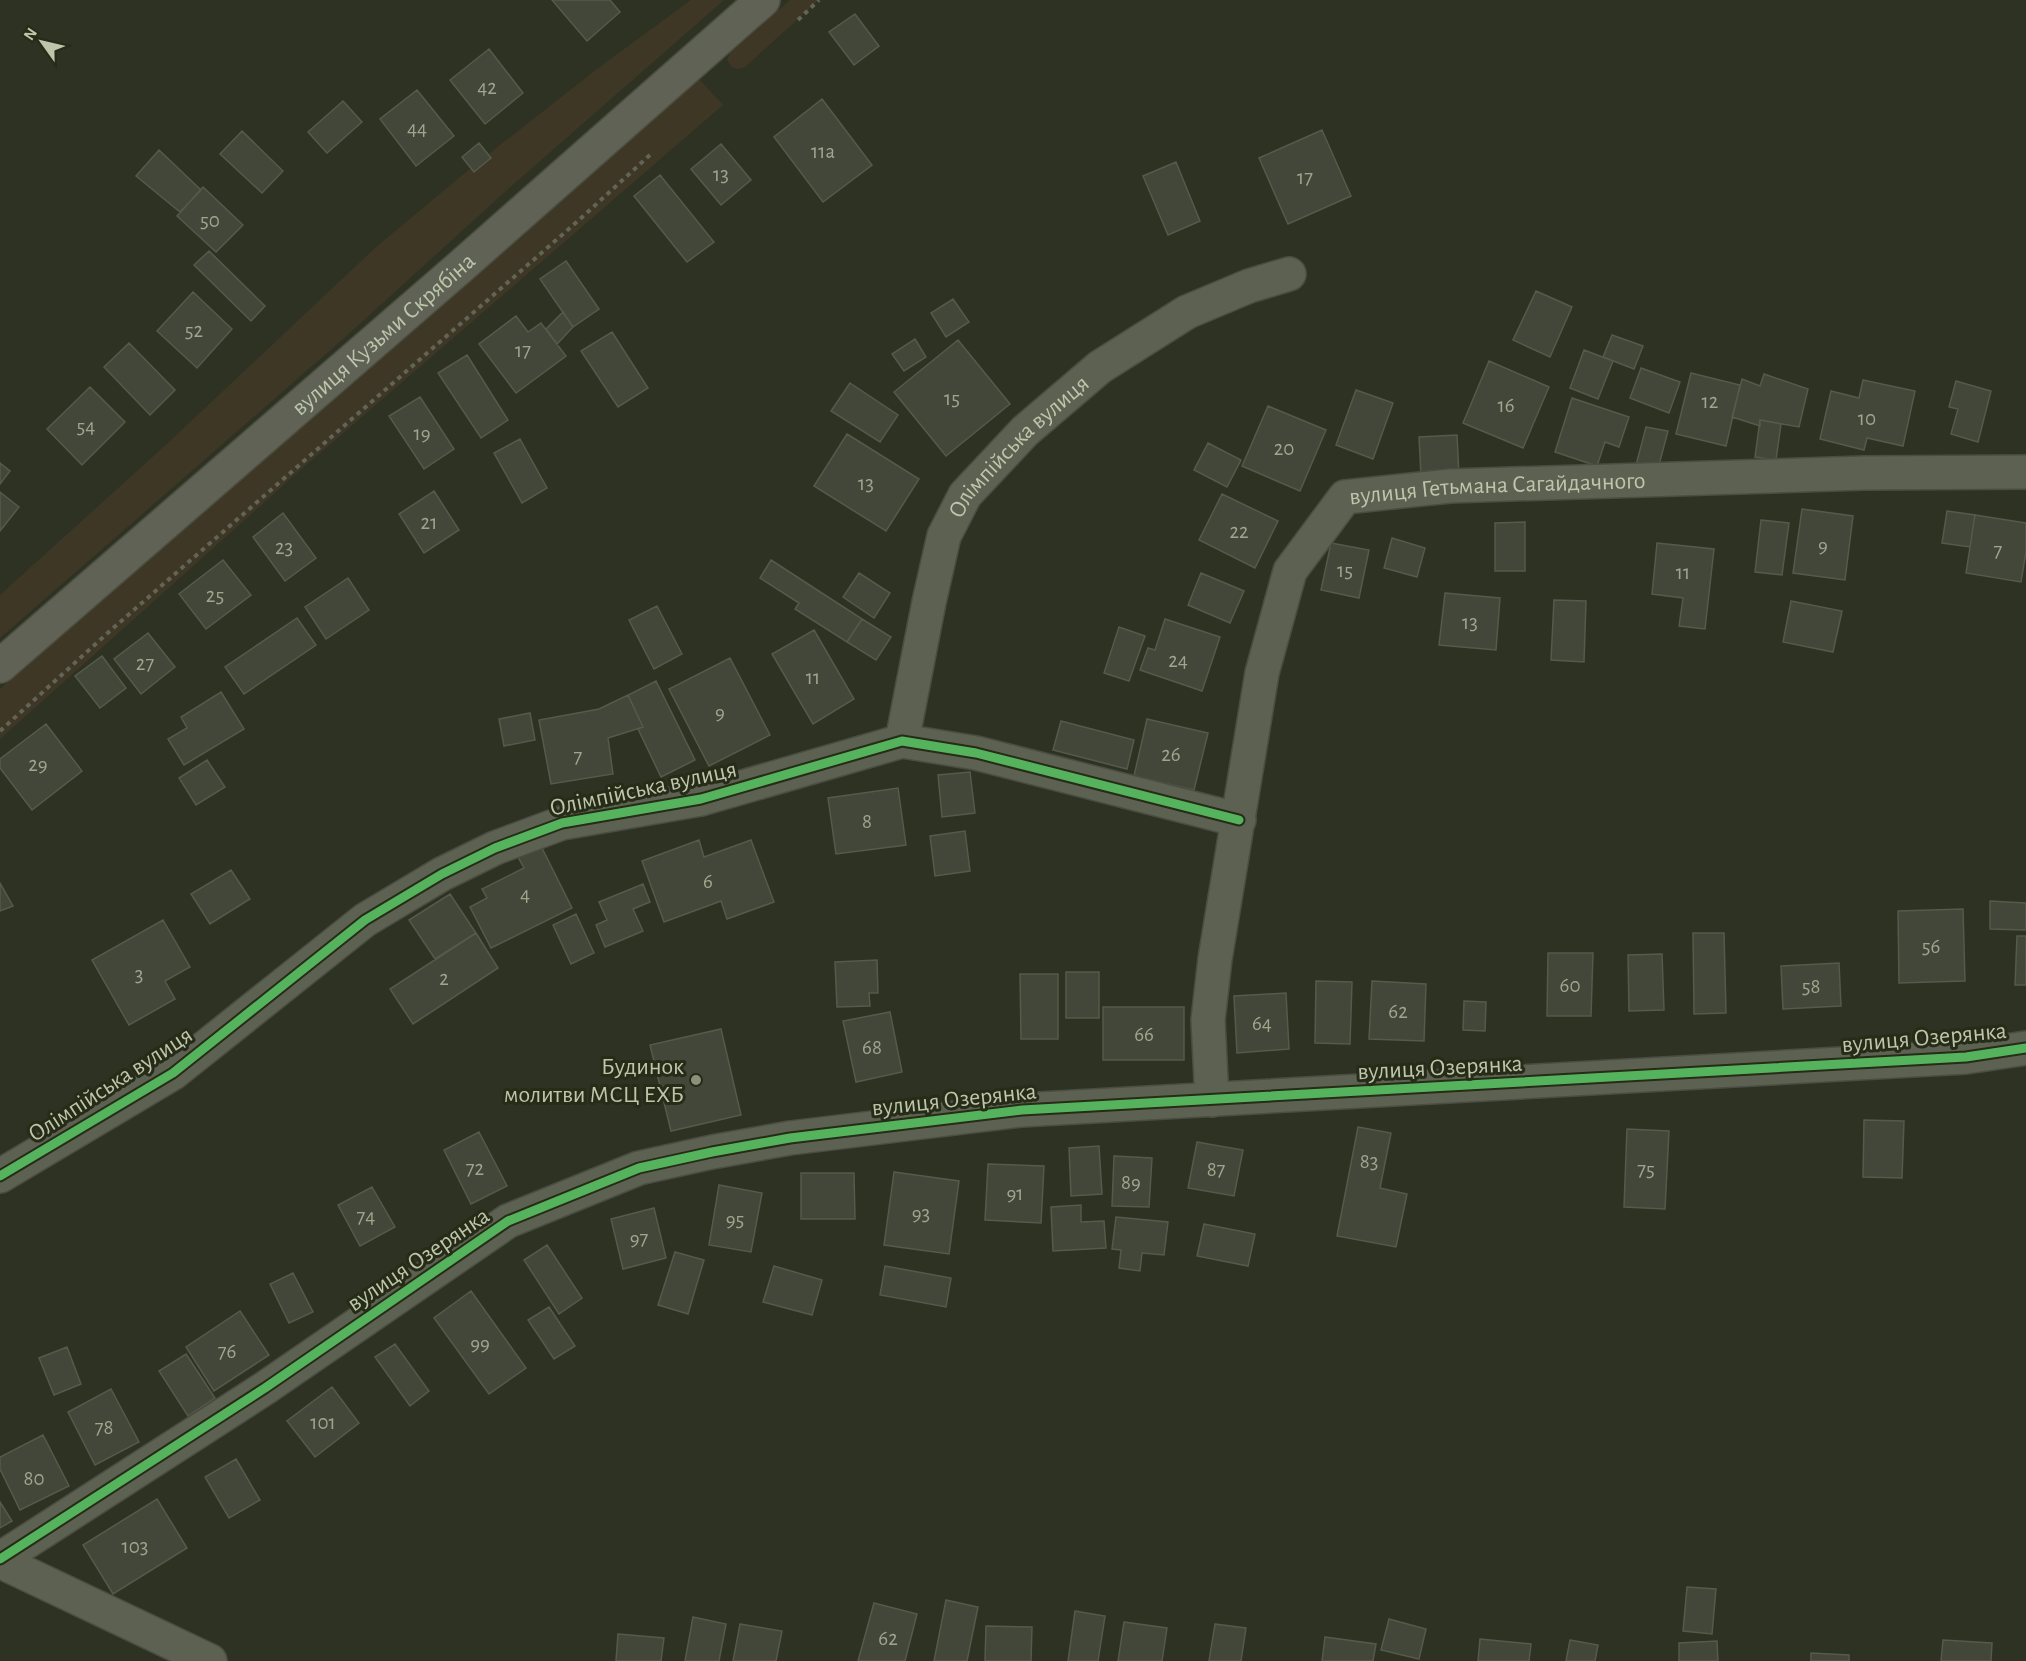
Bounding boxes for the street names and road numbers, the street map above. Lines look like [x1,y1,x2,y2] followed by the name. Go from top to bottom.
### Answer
[287,249,480,420] street label: вулиця Кузьми Скрябіна
[944,371,1094,522] street label: Олімпійська вулиця
[1348,469,1646,509] street label: вулиця Гетьмана Сагайдачного
[548,757,739,821] street label: Олімпійська вулиця
[1841,1019,2008,1057] street label: вулиця Озерянка
[24,1023,197,1147] street label: Олімпійська вулиця
[1357,1052,1523,1084] street label: вулиця Озерянка
[871,1079,1038,1121] street label: вулиця Озерянка
[343,1204,494,1316] street label: вулиця Озерянка

